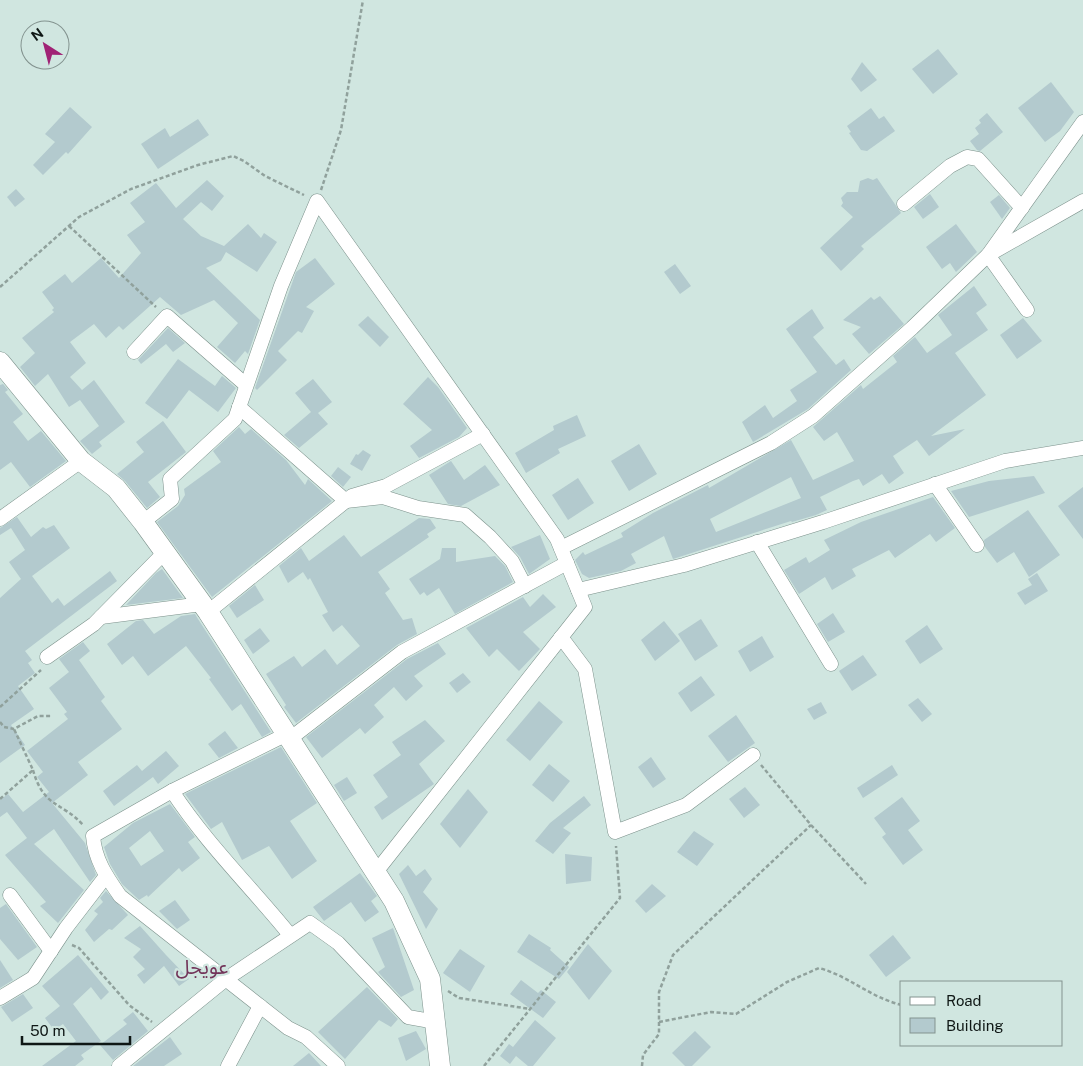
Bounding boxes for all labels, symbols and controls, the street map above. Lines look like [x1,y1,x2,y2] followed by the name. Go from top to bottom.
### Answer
[20,20,70,70] north arrow
[28,25,46,44] text: N
[176,955,228,979] district label: عويجل
[900,981,1063,1046] legend
[946,992,982,1009] text: Road
[22,1014,130,1046] scale bar
[946,1017,1004,1034] text: Building
[30,1022,65,1039] text: 50 m

